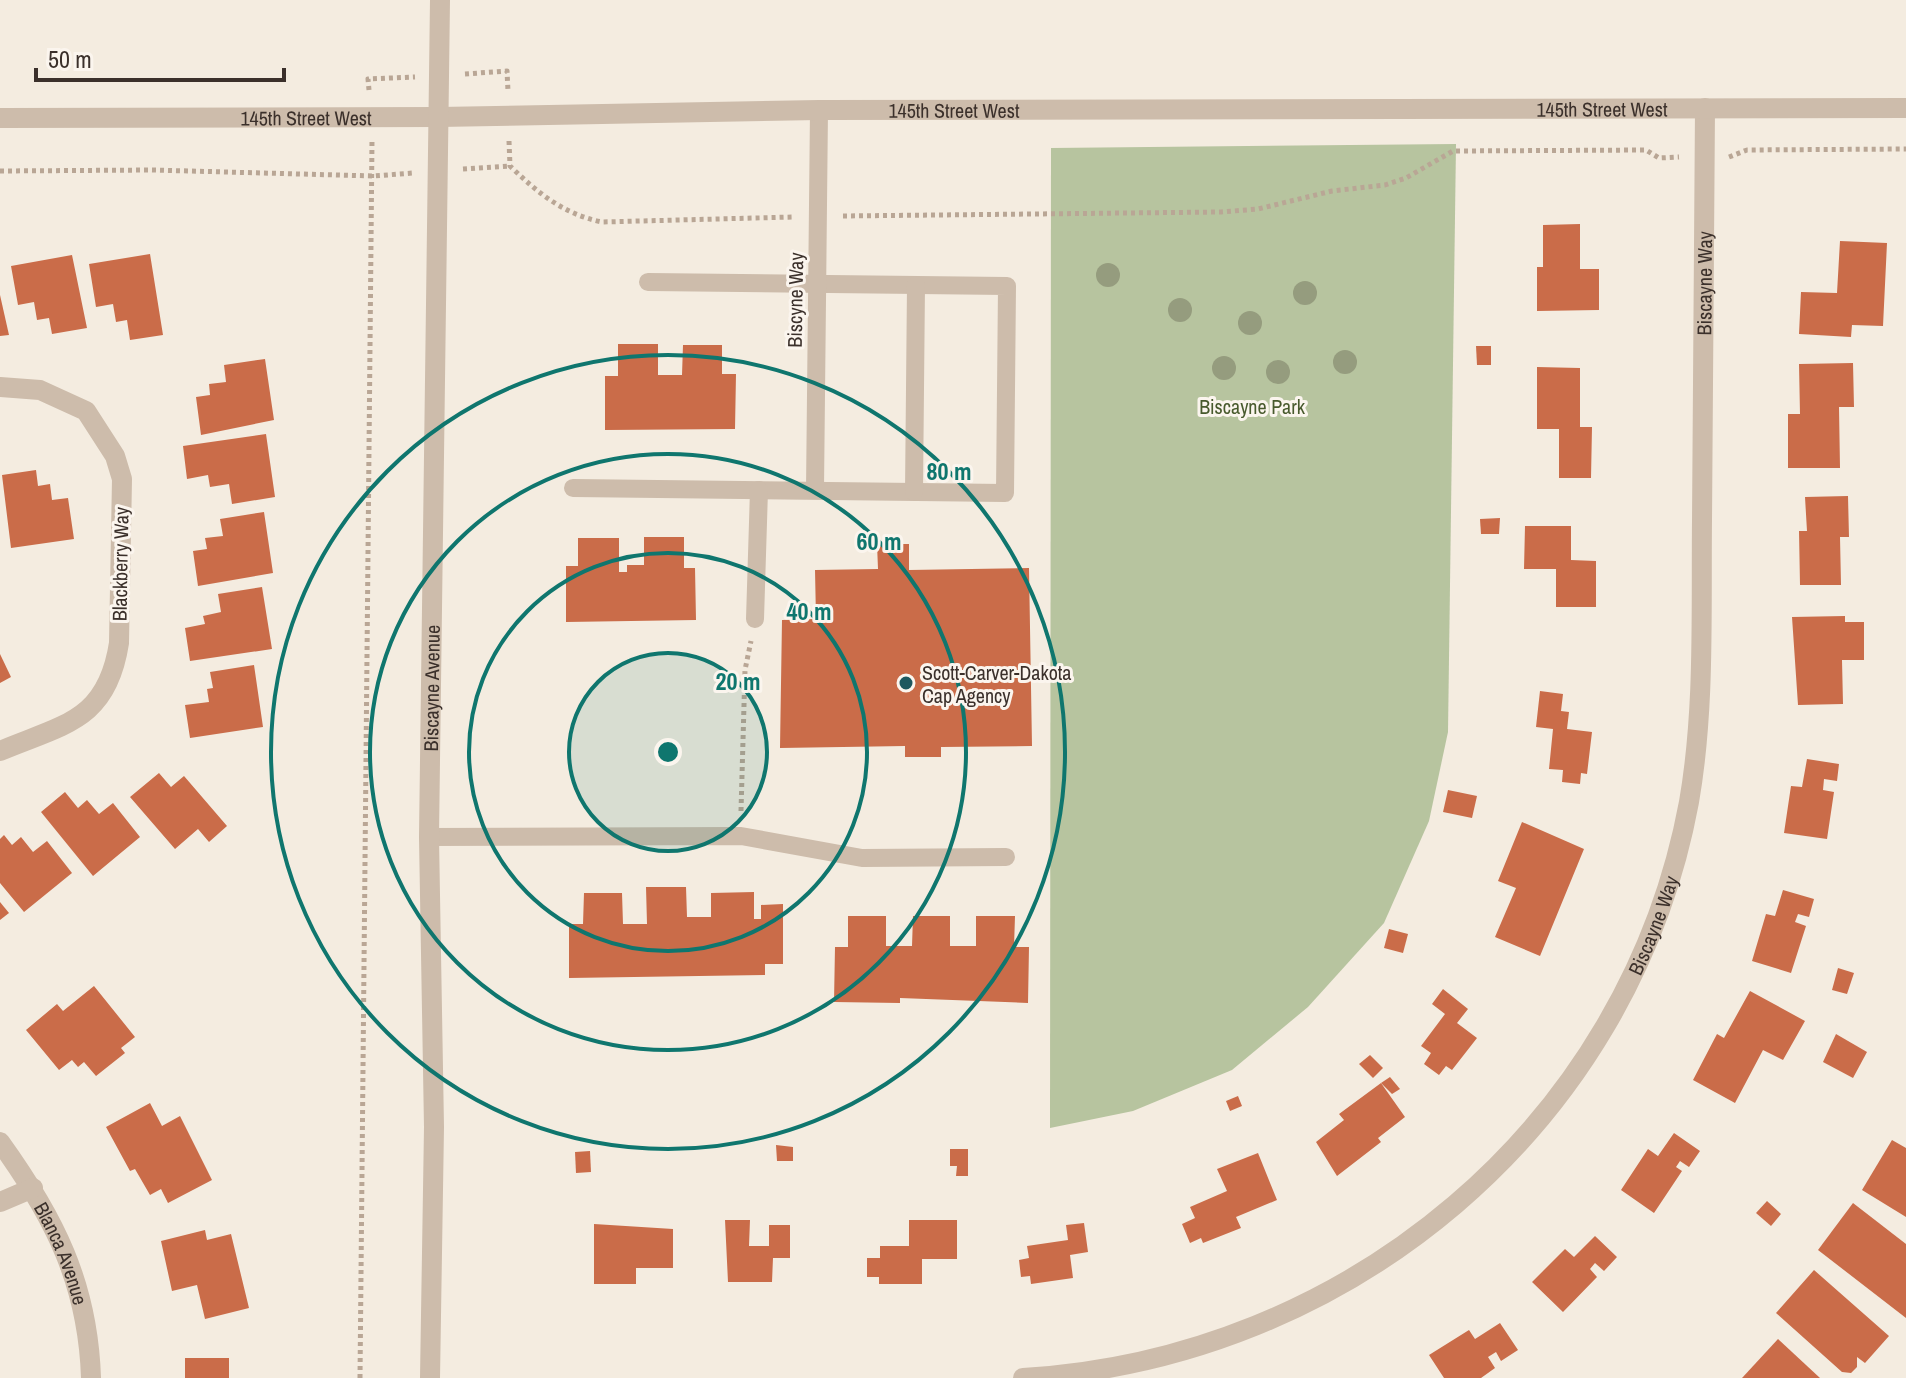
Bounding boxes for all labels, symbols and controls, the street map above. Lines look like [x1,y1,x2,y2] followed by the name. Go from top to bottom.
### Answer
[36,32,284,82] scale bar
[48,43,92,75] text: 50 m
[1536,95,1668,122] street label: 145th Street West
[888,96,1020,123] street label: 145th Street West
[240,104,372,131] street label: 145th Street West
[1690,230,1718,335] street label: Biscayne Way
[781,251,809,348] street label: Biscyne Way
[1199,393,1306,420] park label: Biscayne Park
[927,455,971,487] text: 80 m
[106,506,135,621] street label: Blackberry Way
[857,525,901,557] text: 60 m
[787,595,831,627] text: 40 m
[417,625,445,752] street label: Biscayne Avenue
[922,659,1071,709] place label: Scott-Carver-Dakota Cap Agency
[716,665,760,697] text: 20 m
[897,674,915,692] marker: Scott-Carver-Dakota Cap Agency
[654,738,682,766] centre of rings
[1621,872,1684,979] street label: Biscayne Way
[29,1197,95,1307] street label: Blanca Avenue

